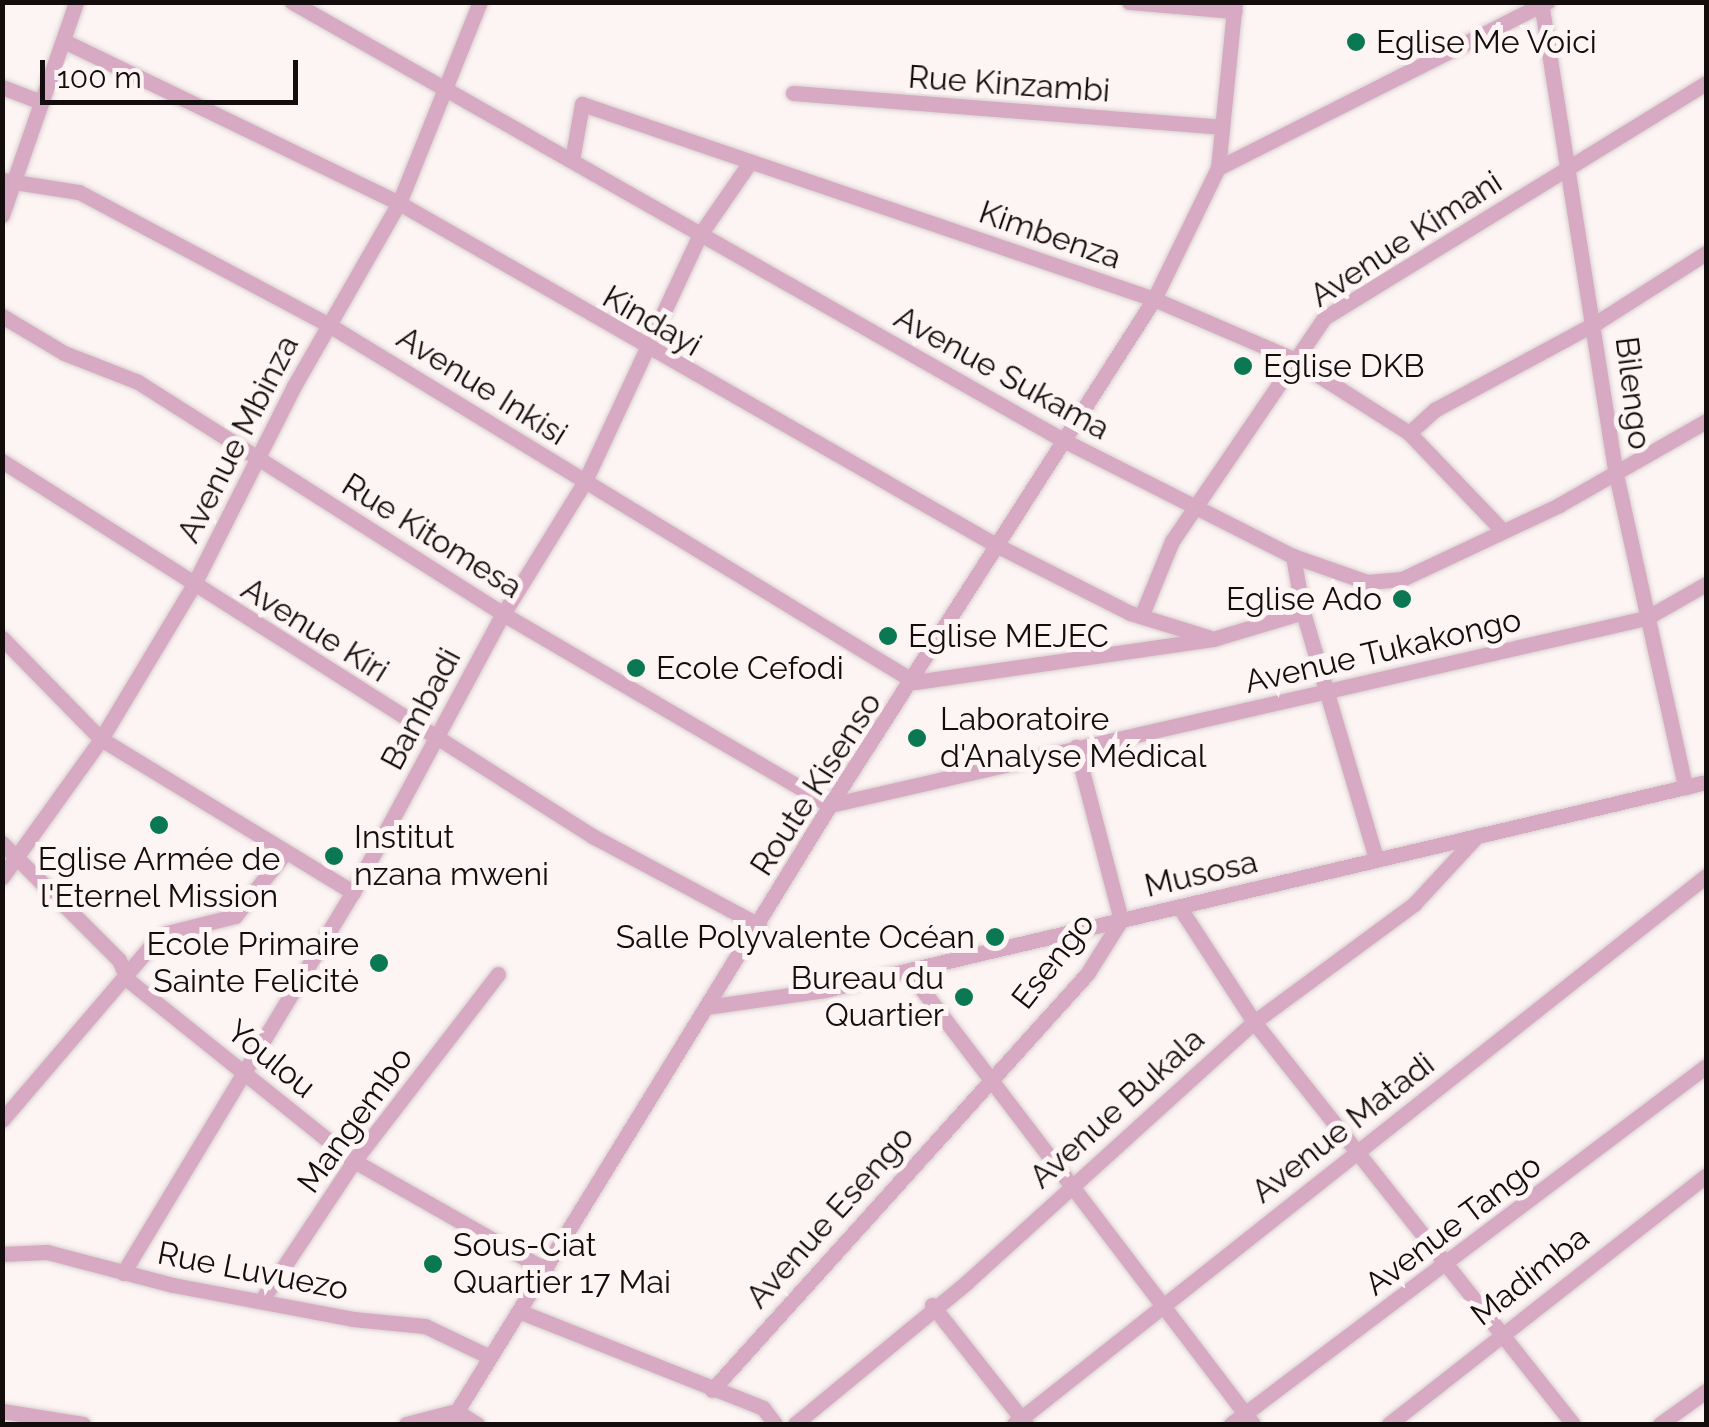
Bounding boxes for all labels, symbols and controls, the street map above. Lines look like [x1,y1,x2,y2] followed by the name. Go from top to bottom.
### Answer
[1376,23,1598,61] place label: Eglise Me Voici
[1345,31,1367,53] marker: Eglise Me Voici
[45,40,302,102] scale bar
[907,58,1111,110] street label: Rue Kinzambi
[57,60,142,95] text: 100 m
[1303,163,1509,315] street label: Avenue Kimani
[974,193,1126,277] street label: Kimbenza
[596,278,708,364] street label: Kindayi
[888,298,1116,448] street label: Avenue Sukama
[390,318,574,454] street label: Avenue Inkisi
[169,329,307,549] street label: Avenue Mbinza
[1607,334,1659,452] street label: Bilengo
[1263,347,1425,385] place label: Eglise DKB
[1232,355,1254,377] marker: Eglise DKB
[335,465,529,607] street label: Rue Kitomesa
[234,570,396,690] street label: Avenue Kiri
[1225,580,1382,618] place label: Eglise Ado
[1391,588,1413,610] marker: Eglise Ado
[1241,600,1525,702] street label: Avenue Tukakongo
[908,617,1109,655] place label: Eglise MEJEC
[877,625,899,647] marker: Eglise MEJEC
[373,642,469,776] street label: Bambadi
[656,649,844,687] place label: Ecole Cefodi
[625,657,647,679] marker: Ecole Cefodi
[743,685,889,883] street label: Route Kisenso
[940,701,1207,776] place label: Laboratoire d'Analyse Médical
[904,725,930,751] marker: Laboratoire d'Analyse Médical
[148,814,170,836] marker: Eglise Armée de l'Eternel Mission
[354,819,549,894] place label: Institut nzana mweni
[37,841,281,916] place label: Eglise Armée de l'Eternel Mission
[1141,842,1261,906] street label: Musosa
[323,845,345,867] marker: Institut nzana mweni
[1004,905,1102,1017] street label: Esengo
[616,918,975,956] place label: Salle Polyvalente Océan
[146,926,359,1001] place label: Ecole Primaire Sainte Felicitė
[984,926,1006,948] marker: Salle Polyvalente Océan
[368,952,390,974] marker: Ecole Primaire Sainte Felicitė
[791,960,944,1035] place label: Bureau du Quartier
[953,986,975,1008] marker: Bureau du Quartier
[219,1012,323,1106] street label: Youlou
[1022,1020,1212,1196] street label: Avenue Bukala
[289,1040,421,1200] street label: Mangembo
[1244,1045,1442,1211] street label: Avenue Matadi
[738,1118,922,1316] street label: Avenue Esengo
[1357,1146,1549,1304] street label: Avenue Tango
[1463,1218,1597,1334] street label: Madimba
[453,1227,672,1302] place label: Sous-Ciat Quartier 17 Mai
[154,1234,352,1308] street label: Rue Luvuezo
[422,1253,444,1275] marker: Sous-Ciat Quartier 17 Mai

